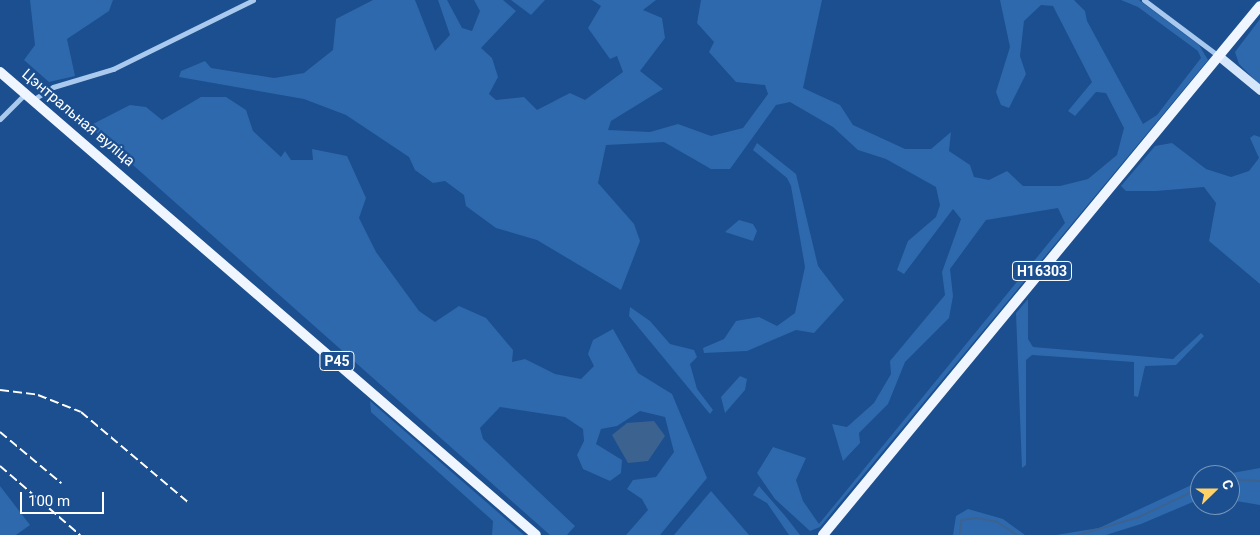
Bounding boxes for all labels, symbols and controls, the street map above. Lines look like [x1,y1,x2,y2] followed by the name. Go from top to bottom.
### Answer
[18,66,138,170] street label: Цэнтральная вуліца
[1011,260,1073,282] road number: Н16303
[318,350,356,372] road number: Р45
[1190,465,1240,515] north arrow
[1219,477,1237,492] text: С
[22,482,106,514] scale bar
[28,492,70,510] text: 100 m

